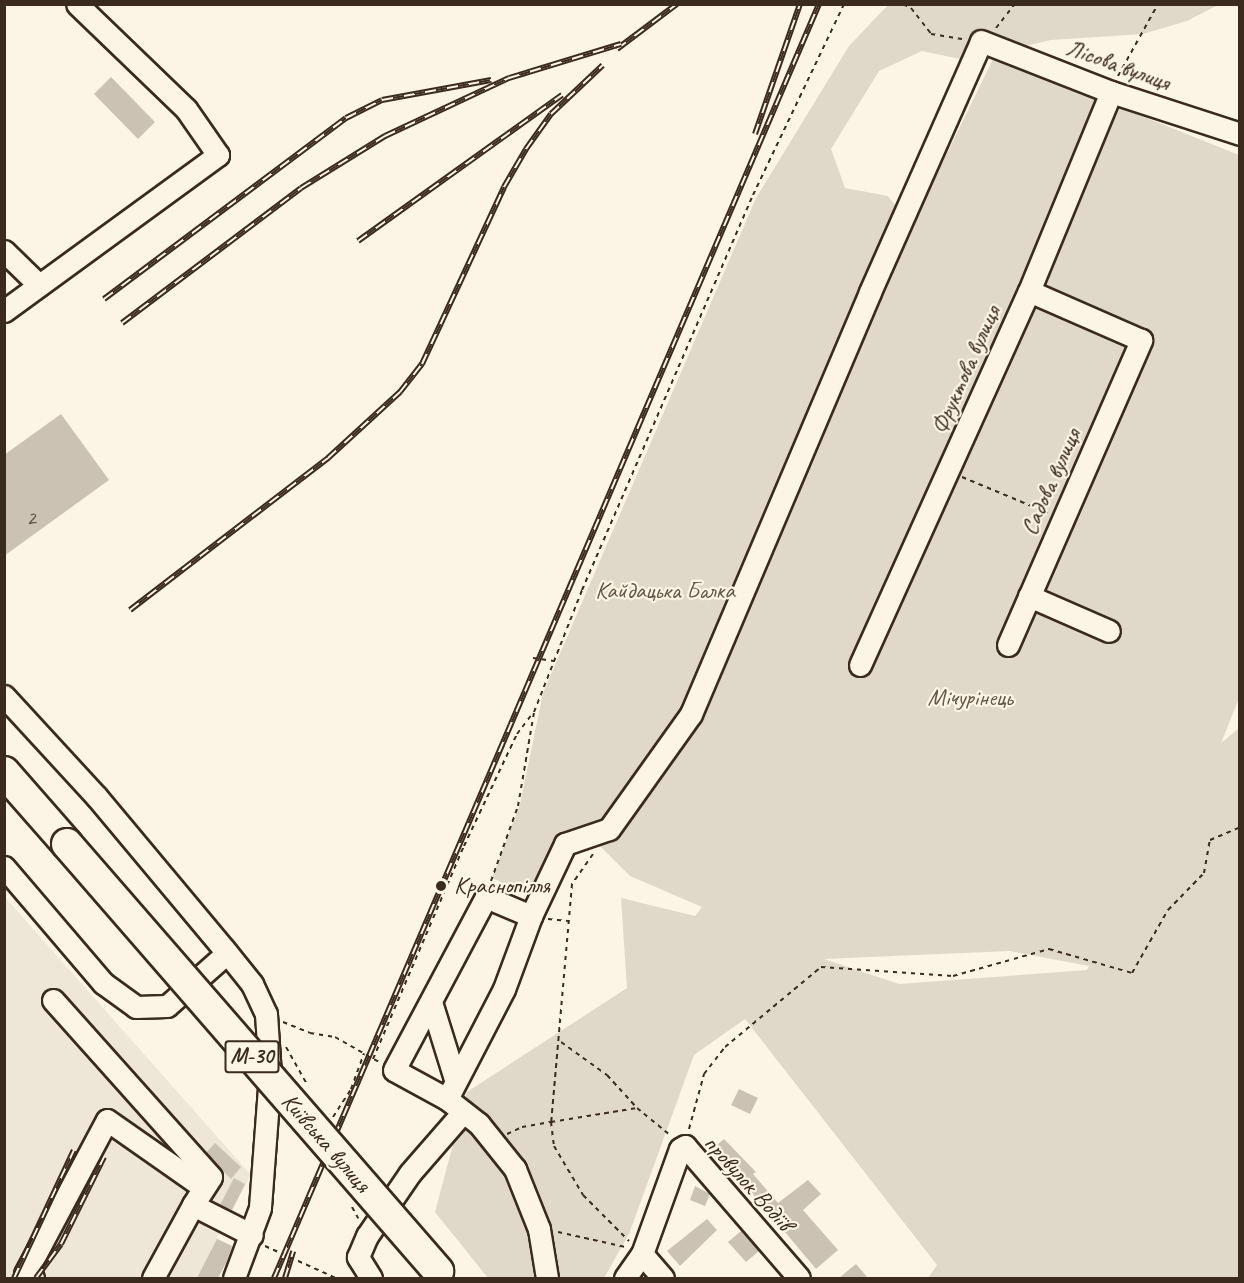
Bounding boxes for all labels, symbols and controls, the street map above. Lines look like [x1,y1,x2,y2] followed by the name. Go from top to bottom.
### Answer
[1062,33,1174,97] street label: Лісова вулиця
[925,302,1007,438] street label: Фруктова вулиця
[1015,425,1087,539] street label: Садова вулиця
[26,505,36,531] house number: 2
[594,577,736,605] park label: Кайдацька Балка
[927,684,1013,712] park label: Мічурінець
[454,872,550,900] place label: Краснопілля
[432,877,450,895] marker: Краснопілля
[224,1038,280,1076] road number: М-30
[275,1087,377,1199] street label: Київська вулиця
[697,1129,799,1237] street label: провулок Водіїв

